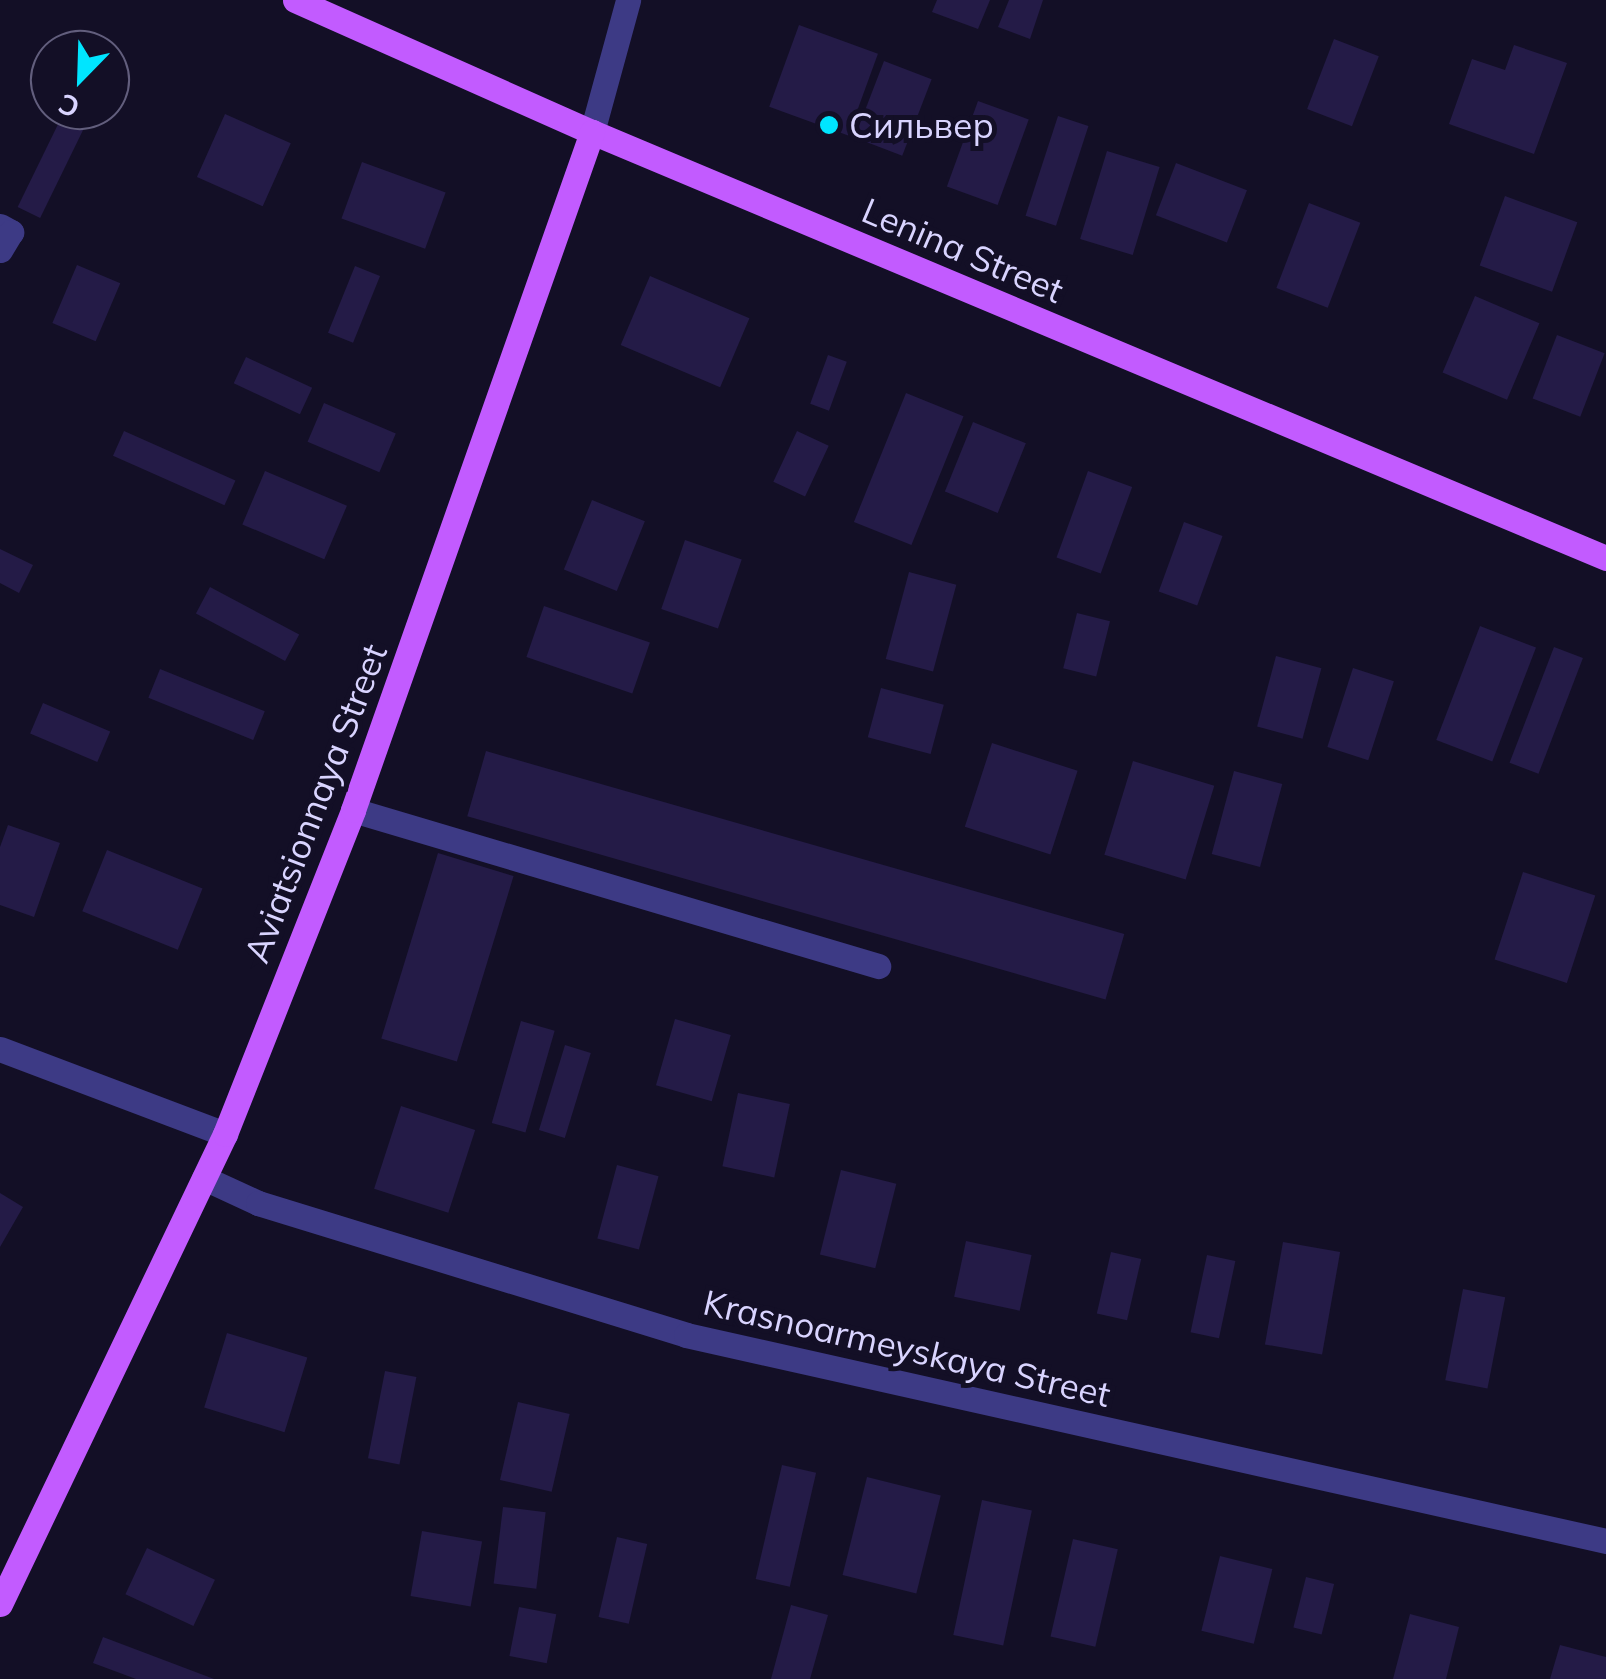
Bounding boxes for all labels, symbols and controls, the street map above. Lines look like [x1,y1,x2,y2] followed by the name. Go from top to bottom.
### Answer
[30,30,130,130] north arrow
[53,86,85,126] text: С
[849,104,994,146] place label: Сильвер
[818,114,840,136] marker: Сильвер
[856,189,1070,311] street label: Lenina Street
[235,638,395,968] street label: Aviatsionnaya Street
[699,1281,1115,1415] street label: Krasnoarmeyskaya Street

